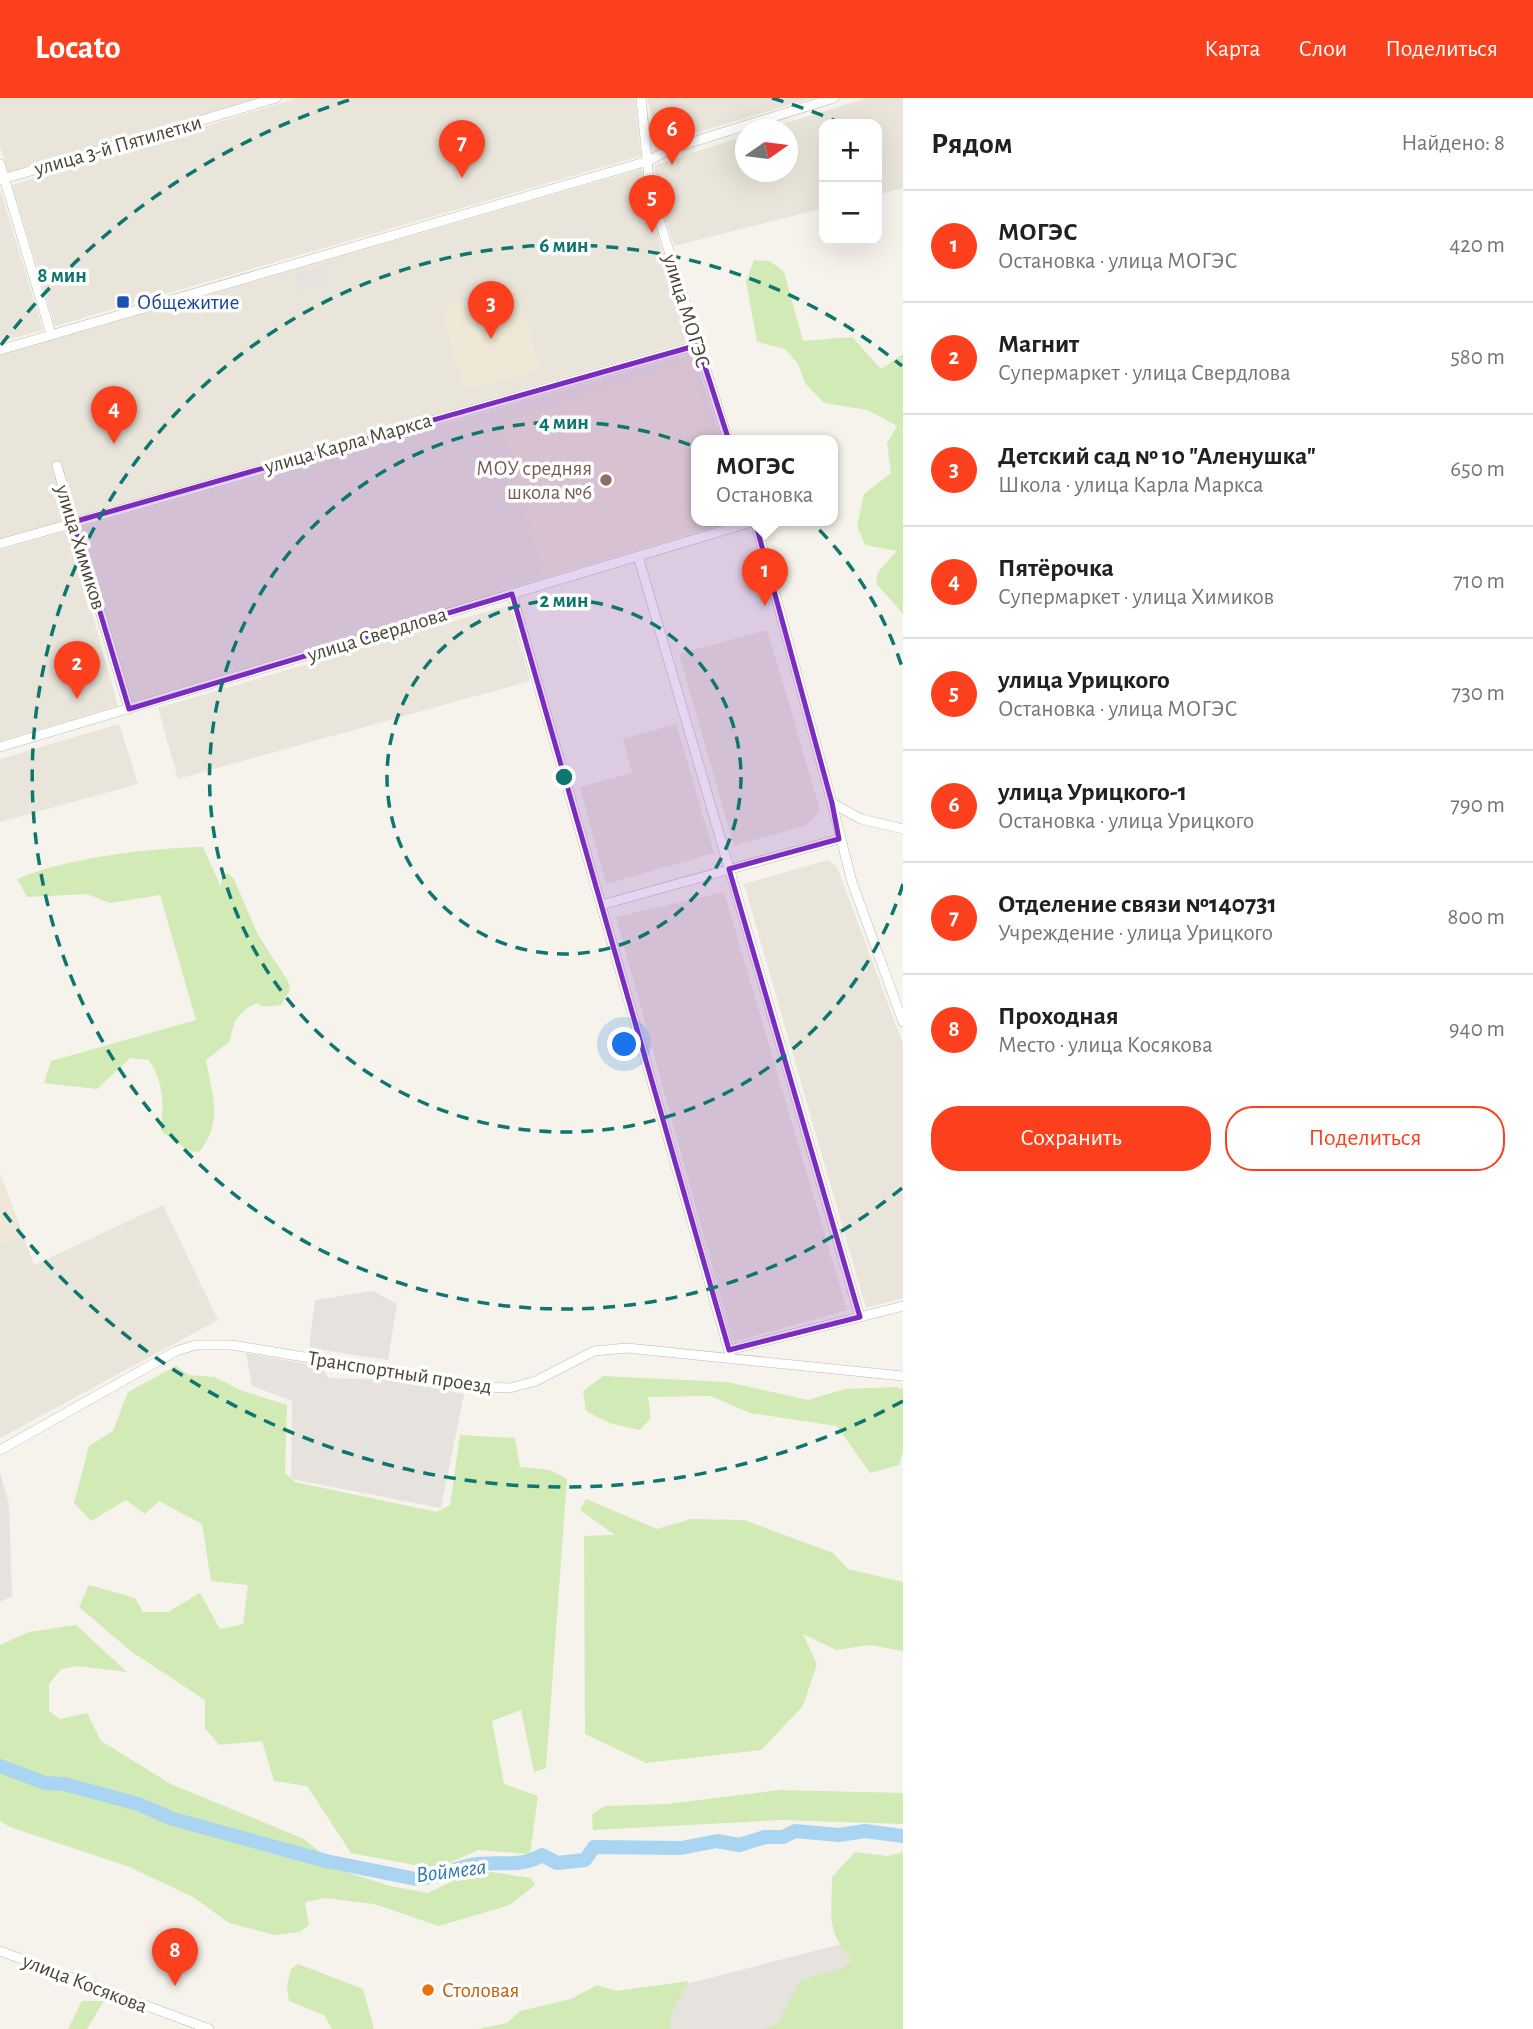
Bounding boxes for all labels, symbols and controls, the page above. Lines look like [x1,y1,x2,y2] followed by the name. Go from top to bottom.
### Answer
[35,32,121,65] text: Locato
[1204,37,1260,61] text: Карта
[1298,37,1347,61] text: Слои
[1385,37,1498,61] text: Поделиться
[649,107,695,165] pin: 6
[31,112,204,180] street label: улица 3-й Пятилетки
[735,119,798,182] north arrow
[819,119,882,245] map controls
[819,119,882,182] button: +
[439,120,485,178] pin: 7
[931,129,1013,159] text: Рядом
[1401,132,1505,155] text: Найдено: 8
[629,175,675,233] pin: 5
[819,182,882,245] button: −
[998,219,1078,245] text: МОГЭС
[950,234,958,257] text: 1
[1449,234,1505,257] text: 420 m
[539,235,589,256] text: 6 мин
[998,250,1237,273] text: Остановка · улица МОГЭС
[659,251,714,371] street label: улица МОГЭС
[37,265,87,286] text: 8 мин
[468,281,514,339] pin: 3
[137,292,239,313] place label: Общежитие
[115,294,131,310] marker: Общежитие
[998,331,1079,357] text: Магнит
[949,346,959,369] text: 2
[1450,346,1505,369] text: 580 m
[998,362,1291,385] text: Супермаркет · улица Свердлова
[91,386,137,444] pin: 4
[261,409,434,478] street label: улица Карла Маркса
[539,412,589,433] text: 4 мин
[691,435,838,526] popup
[998,443,1316,469] text: Детский сад № 10 "Аленушка"
[716,453,795,479] text: МОГЭС
[476,458,592,503] place label: МОУ средняя школа №6
[949,458,959,481] text: 3
[1450,458,1505,481] text: 650 m
[598,472,614,488] marker: МОУ средняя школа №6
[998,474,1263,497] text: Школа · улица Карла Маркса
[51,481,109,612] street label: улица Химиков
[716,484,813,507] text: Остановка
[742,548,788,606] pin: 1
[998,555,1114,581] text: Пятёрочка
[948,570,960,593] text: 4
[1453,570,1505,593] text: 710 m
[998,586,1274,609] text: Супермаркет · улица Химиков
[539,590,589,611] text: 2 мин
[304,603,450,666] street label: улица Свердлова
[54,641,100,699] pin: 2
[998,667,1170,693] text: улица Урицкого
[949,682,959,705] text: 5
[1452,682,1505,705] text: 730 m
[998,698,1237,721] text: Остановка · улица МОГЭС
[552,765,576,789] centre of rings
[998,779,1187,805] text: улица Урицкого-1
[948,794,960,817] text: 6
[1450,794,1505,817] text: 790 m
[998,810,1254,833] text: Остановка · улица Урицкого
[998,891,1277,917] text: Отделение связи №140731
[949,906,959,929] text: 7
[1448,906,1505,929] text: 800 m
[998,922,1273,945] text: Учреждение · улица Урицкого
[998,1003,1119,1029] text: Проходная
[948,1018,960,1041] text: 8
[1449,1018,1505,1041] text: 940 m
[607,1027,641,1061] your location
[998,1034,1213,1057] text: Место · улица Косякова
[931,1106,1211,1171] button: Сохранить
[1225,1106,1505,1171] button: Поделиться
[306,1348,493,1397] street label: Транспортный проезд
[415,1856,488,1887] water label: Воймега
[152,1928,198,1986] pin: 8
[19,1950,150,2017] street label: улица Косякова
[442,1980,519,2001] place label: Столовая
[420,1982,436,1998] marker: Столовая

